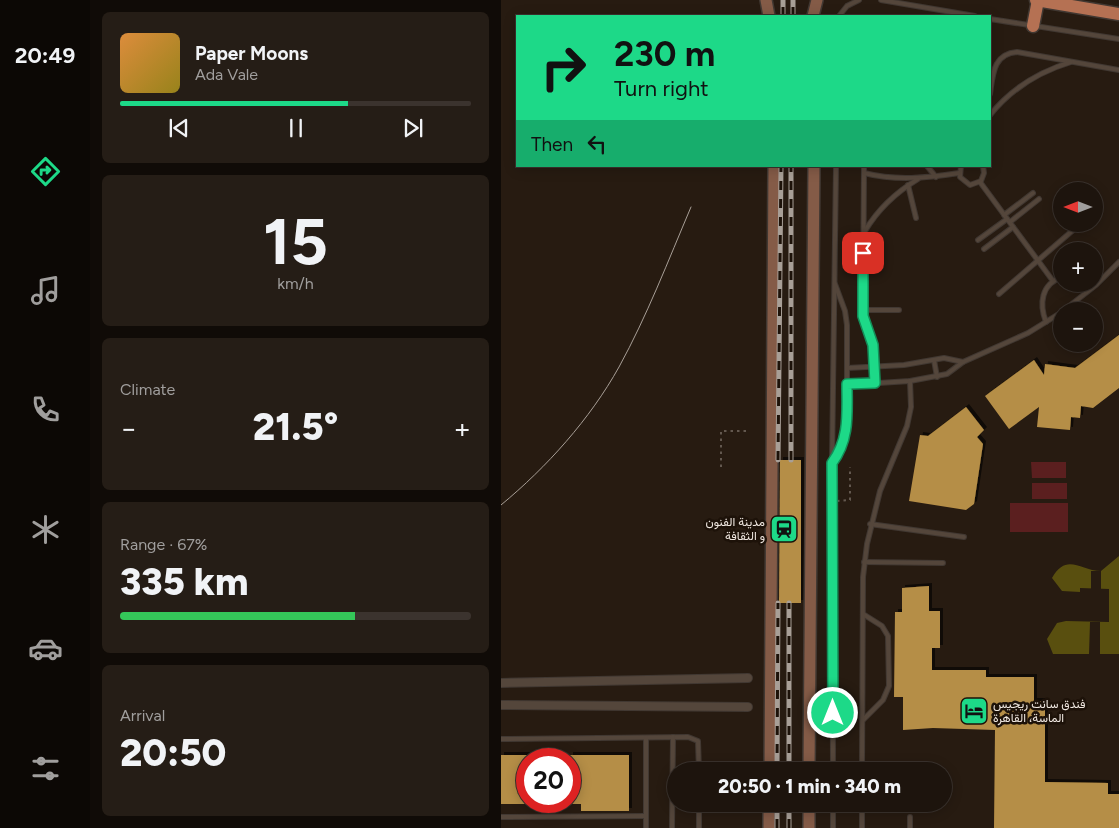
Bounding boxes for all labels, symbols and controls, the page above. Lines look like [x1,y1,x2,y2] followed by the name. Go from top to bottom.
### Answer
[614,33,715,75] text: 230 m
[531,35,596,100] icon: right
[15,42,75,69] text: 20:49
[195,42,308,65] text: Paper Moons
[195,65,258,84] text: Ada Vale
[614,75,709,102] text: Turn right
[165,114,193,142] icon: previous
[282,114,310,142] icon: pause
[399,114,427,142] icon: next
[583,130,611,158] icon: left
[531,133,573,156] text: Then
[28,154,63,189] icon: directions
[1053,182,1103,232] north arrow
[1053,182,1103,352] map controls
[263,202,328,280] text: 15
[842,232,884,274] pin
[849,239,877,267] icon: arrive
[1053,242,1103,292] button: +
[28,273,63,308] icon: music
[277,274,314,293] text: km/h
[1053,302,1103,352] button: −
[120,380,175,399] text: Climate
[28,392,63,427] icon: phone
[253,404,338,450] text: 21.5°
[120,411,137,445] text: −
[454,411,471,445] text: +
[28,512,63,547] icon: climate
[769,514,799,544] station icon: مدينة الفنون و الثقافة
[706,515,765,544] place label: مدينة الفنون و الثقافة
[120,535,207,554] text: Range · 67%
[120,559,249,605] text: 335 km
[28,631,63,666] icon: car
[806,686,858,738] position arrow
[959,696,989,726] hotel icon: فندق سانت ريجيس الماسة، القاهرة
[993,697,1086,726] place label: فندق سانت ريجيس الماسة، القاهرة
[120,706,165,725] text: Arrival
[120,730,226,776] text: 20:50
[516,748,581,813] speed limit sign: 20
[28,751,63,786] icon: filters
[718,775,901,798] text: 20:50 · 1 min · 340 m

